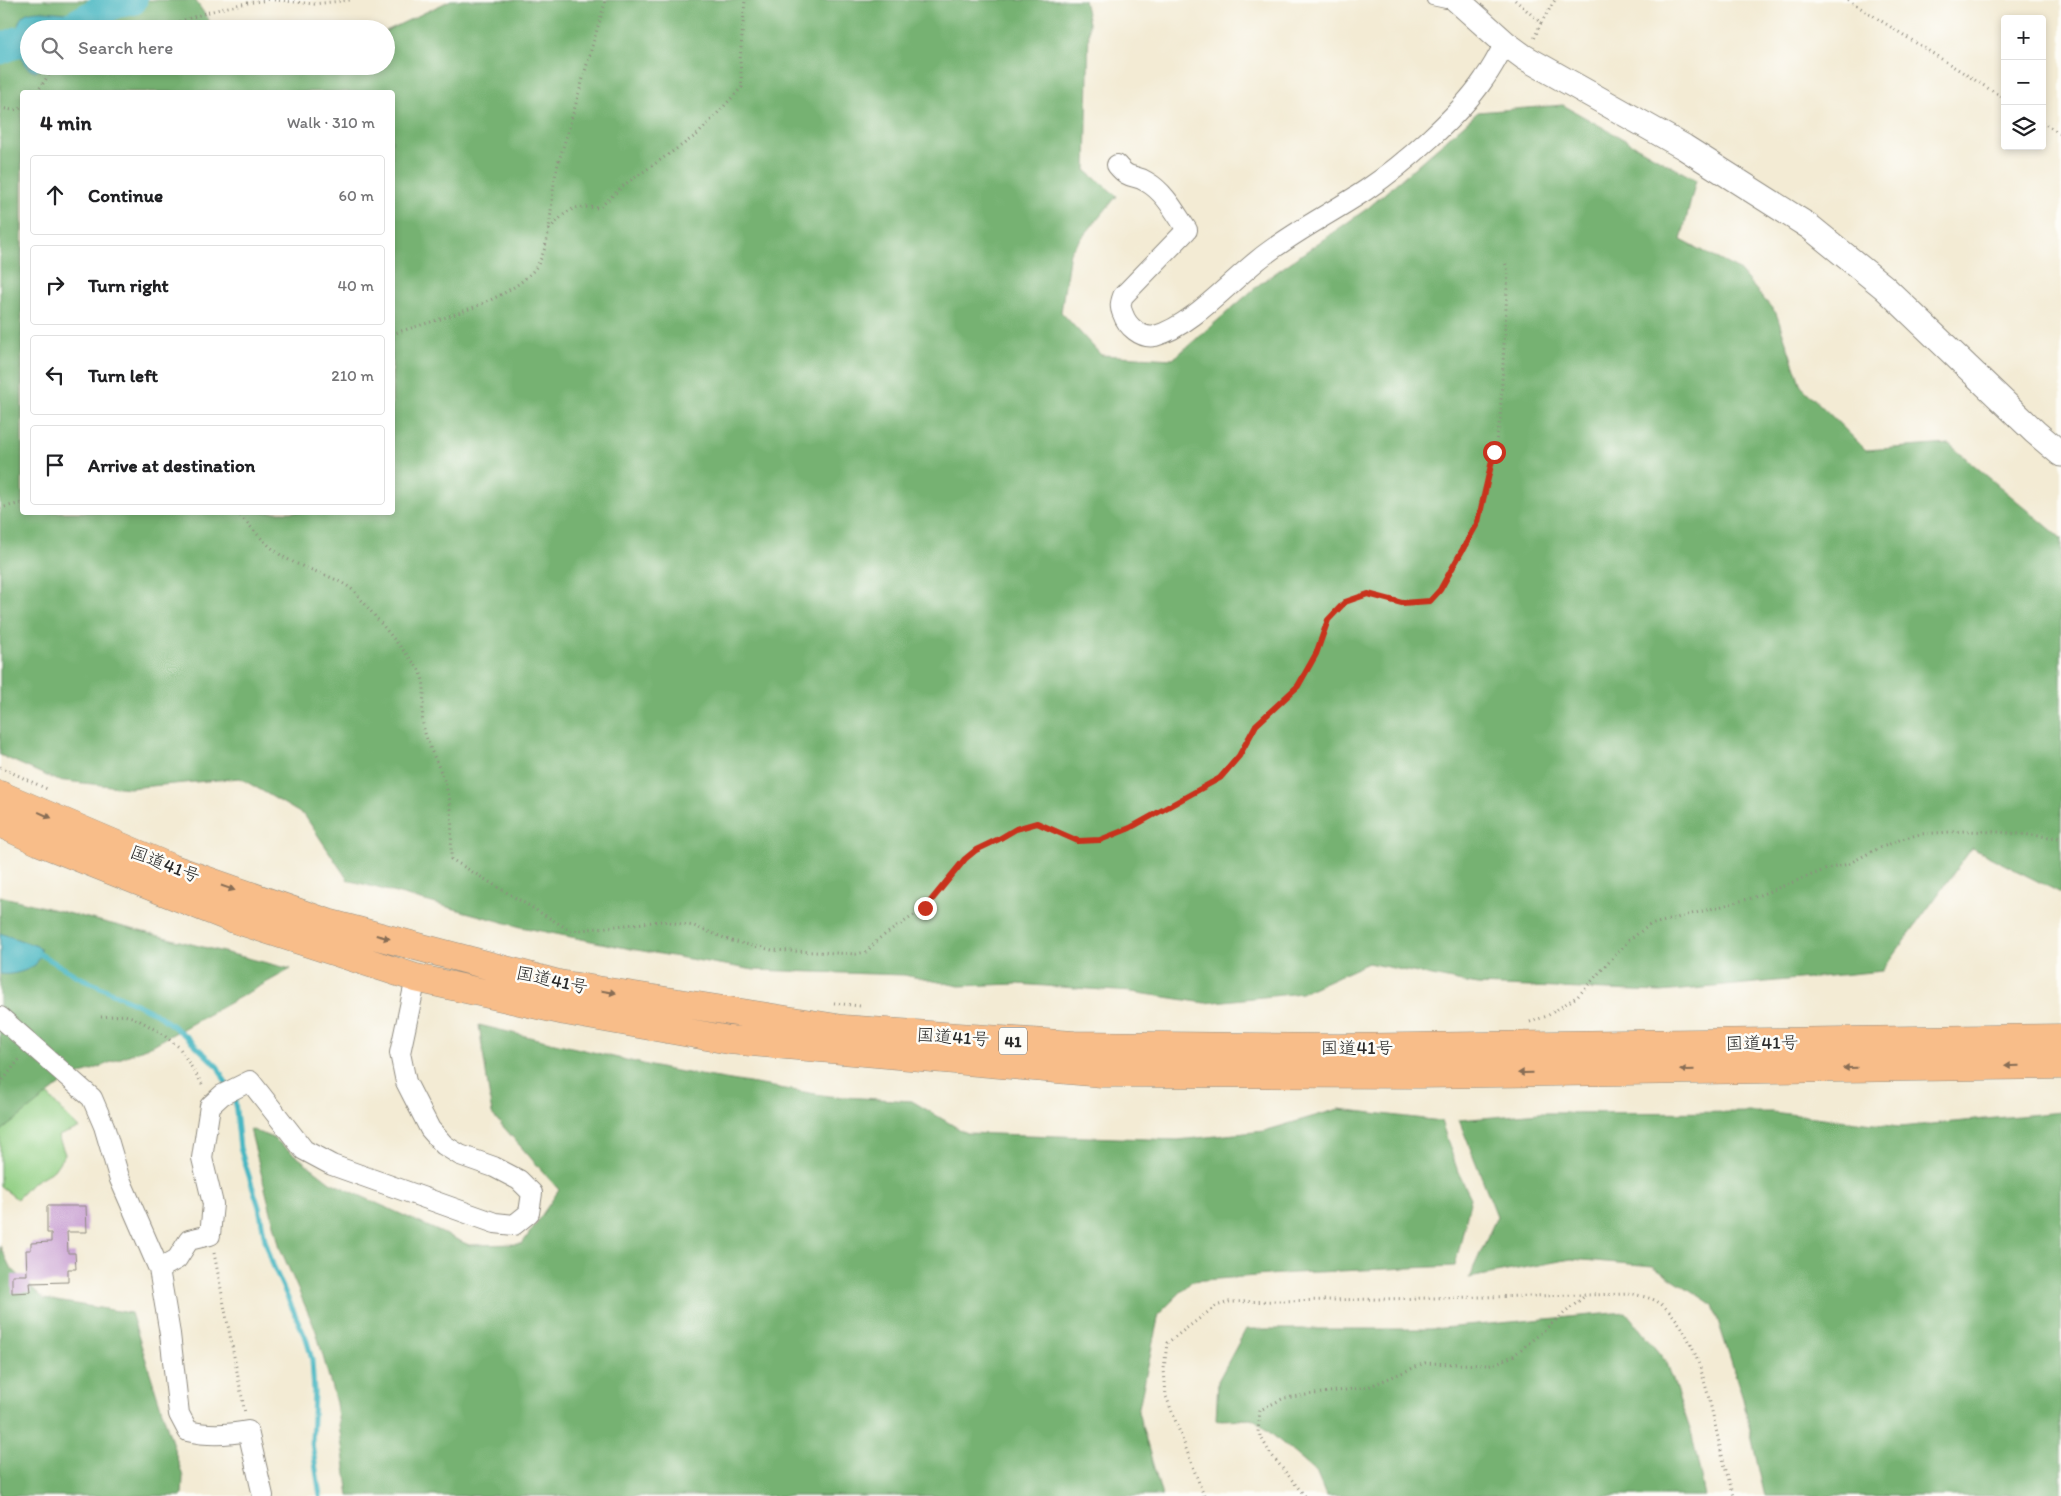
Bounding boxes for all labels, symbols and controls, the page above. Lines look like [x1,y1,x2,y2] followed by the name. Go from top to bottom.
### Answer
[2001,15,2046,150] map controls
[2001,15,2046,60] button: +
[20,20,395,75] search box
[38,34,66,62] icon: search
[78,36,173,59] text: Search here
[2001,60,2046,105] button: −
[2001,105,2046,150] button: layers
[40,110,92,135] text: 4 min
[287,113,375,132] text: Walk · 310 m
[41,181,69,209] icon: ahead
[88,184,163,207] text: Continue
[339,186,374,205] text: 60 m
[41,271,69,299] icon: right
[88,274,169,297] text: Turn right
[337,276,374,295] text: 40 m
[41,361,69,389] icon: left
[88,364,158,387] text: Turn left
[331,366,374,385] text: 210 m
[1483,441,1506,464] route start
[41,451,69,479] icon: arrive
[88,454,255,477] text: Arrive at destination
[38,811,52,819] one-way arrow
[127,841,203,887] street label: 国道41号
[221,884,236,892] one-way arrow
[914,897,937,920] route end
[375,934,390,942] one-way arrow
[514,962,590,998] street label: 国道41号
[601,988,617,996] one-way arrow
[916,1023,990,1051] street label: 国道41号
[999,1028,1027,1054] road number: 41
[1725,1031,1799,1055] street label: 国道41号
[1320,1037,1394,1059] street label: 国道41号
[2004,1062,2020,1070] one-way arrow
[1842,1064,1858,1072] one-way arrow
[1679,1066,1695,1074] one-way arrow
[1517,1069,1533,1077] one-way arrow

